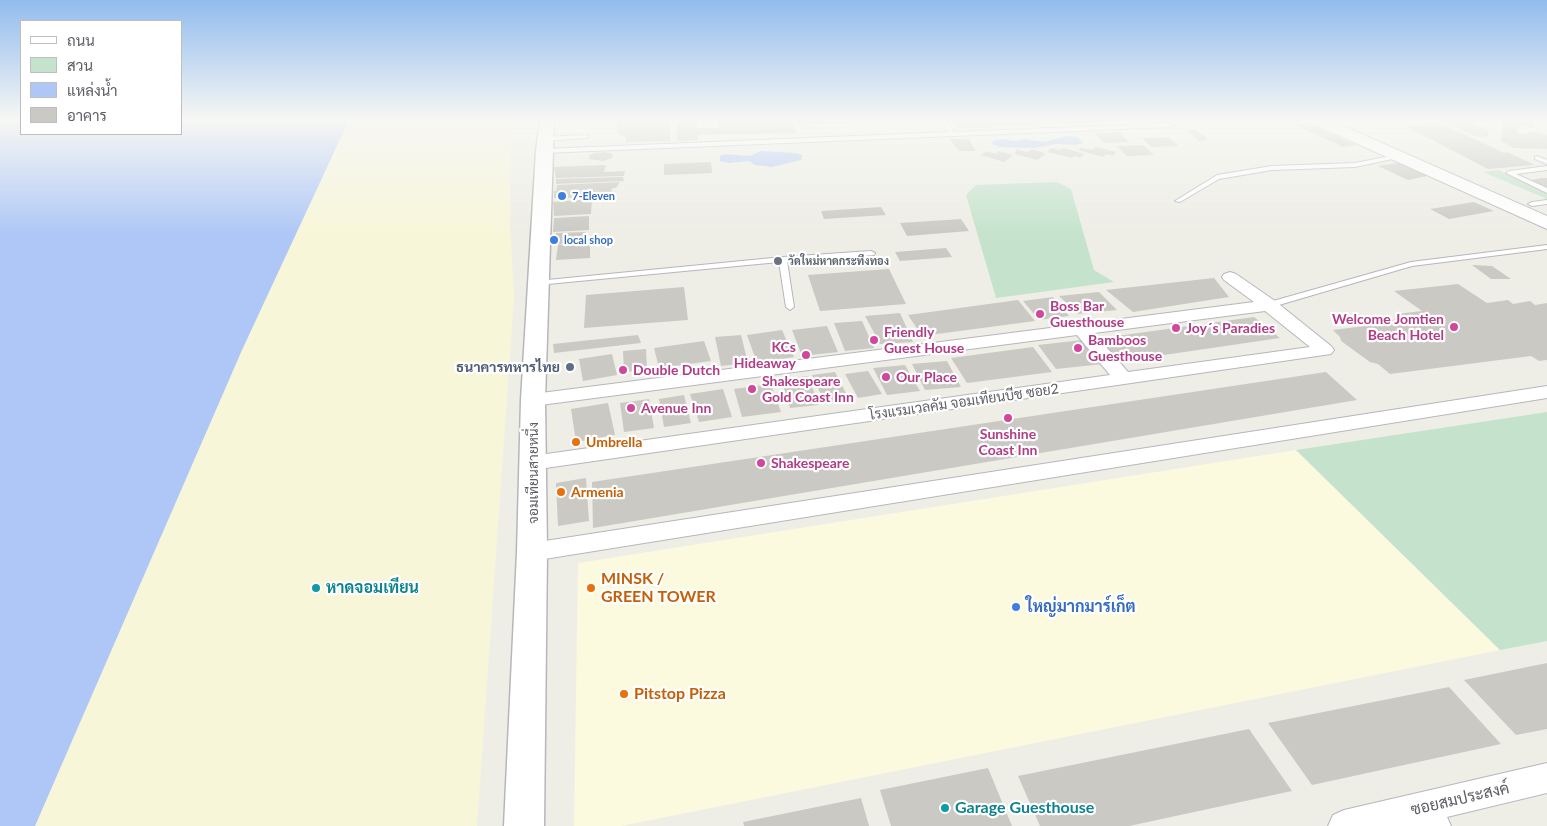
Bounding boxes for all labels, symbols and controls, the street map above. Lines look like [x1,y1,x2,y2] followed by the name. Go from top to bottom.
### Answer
[20,20,182,135] legend
[67,31,95,49] text: ถนน
[67,56,93,74] text: สวน
[67,81,118,99] text: แหล่งน้ำ
[67,106,107,124] text: อาคาร
[572,189,615,203] place label: 7-Eleven
[556,190,568,202] marker: 7-Eleven
[564,233,613,247] place label: local shop
[548,234,560,246] marker: local shop
[788,254,889,268] place label: วัดใหม่หาดกระทึงทอง
[772,255,784,267] marker: วัดใหม่หาดกระทึงทอง
[1050,298,1124,331] place label: Boss Bar Guesthouse
[1034,308,1046,320] marker: Boss Bar Guesthouse
[1332,311,1444,344] place label: Welcome Jomtien Beach Hotel
[1186,320,1275,336] place label: Joy´s Paradies
[1448,321,1460,333] marker: Welcome Jomtien Beach Hotel
[1170,322,1182,334] marker: Joy´s Paradies
[884,324,964,357] place label: Friendly Guest House
[1088,332,1162,364] place label: Bamboos Guesthouse
[868,334,880,346] marker: Friendly Guest House
[734,339,796,372] place label: KCs Hideaway
[1072,342,1084,354] marker: Bamboos Guesthouse
[800,349,812,361] marker: KCs Hideaway
[456,359,560,375] place label: ธนาคารทหารไทย
[564,361,576,373] marker: ธนาคารทหารไทย
[633,362,720,378] place label: Double Dutch
[617,364,629,376] marker: Double Dutch
[896,369,957,385] place label: Our Place
[880,371,892,383] marker: Our Place
[762,373,854,406] place label: Shakespeare Gold Coast Inn
[868,380,1060,424] street label: โรงแรมเวลคัม จอมเทียนบีช ซอย2
[746,383,758,395] marker: Shakespeare Gold Coast Inn
[641,400,711,416] place label: Avenue Inn
[625,402,637,414] marker: Avenue Inn
[1002,412,1014,424] marker: Sunshine Coast Inn
[525,422,541,524] street label: จอมเทียนสายหนึ่ง
[979,426,1037,458] place label: Sunshine Coast Inn
[586,434,642,450] place label: Umbrella
[570,436,582,448] marker: Umbrella
[771,455,849,471] place label: Shakespeare
[755,457,767,469] marker: Shakespeare
[571,484,624,500] place label: Armenia
[555,486,567,498] marker: Armenia
[601,569,716,607] place label: MINSK / GREEN TOWER
[326,578,419,598] place label: หาดจอมเทียน
[310,582,322,594] marker: หาดจอมเทียน
[585,582,597,594] marker: MINSK / GREEN TOWER
[1026,597,1136,617] place label: ใหญ่มากมาร์เก็ต
[1010,601,1022,613] marker: ใหญ่มากมาร์เก็ต
[634,684,726,704] place label: Pitstop Pizza
[618,688,630,700] marker: Pitstop Pizza
[1409,778,1511,820] street label: ซอยสมประสงค์
[955,798,1094,818] place label: Garage Guesthouse
[939,802,951,814] marker: Garage Guesthouse

